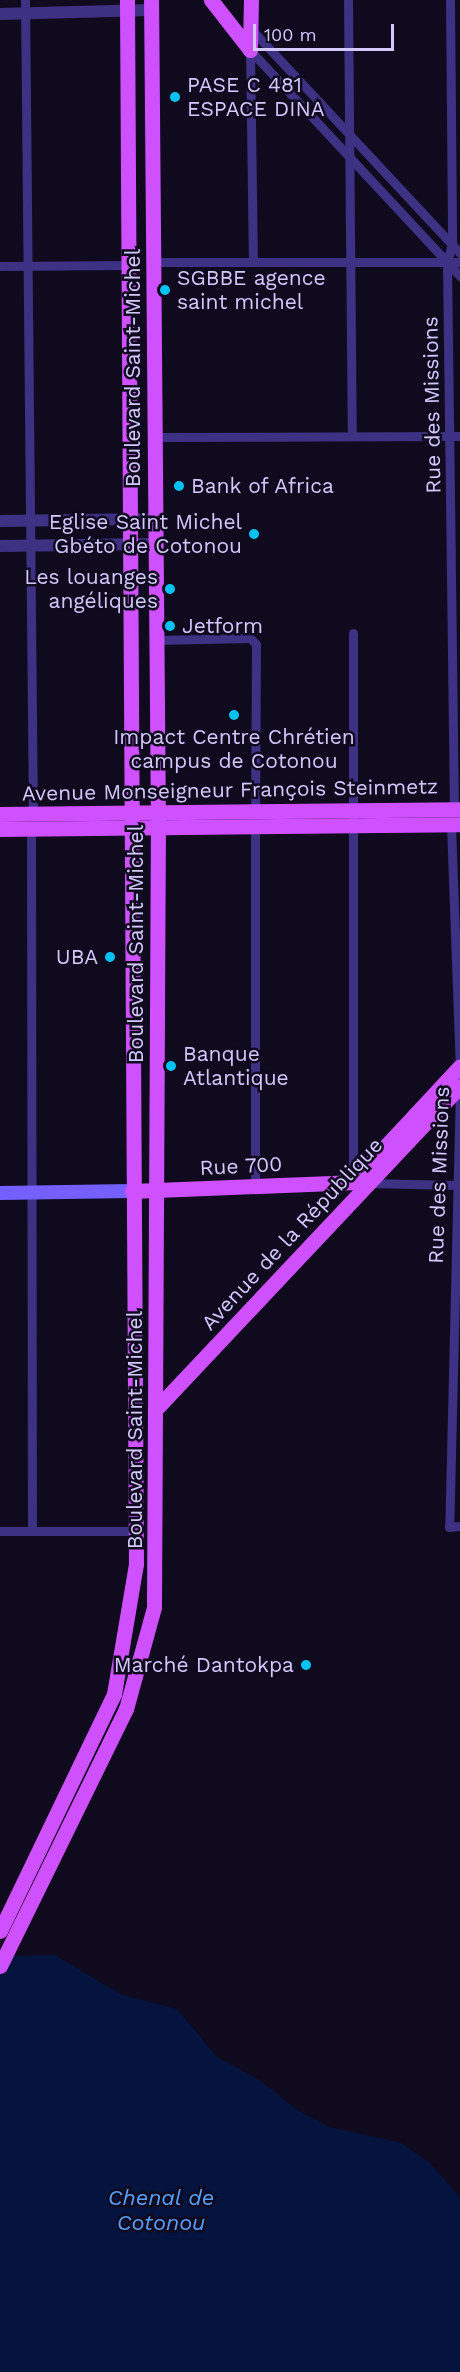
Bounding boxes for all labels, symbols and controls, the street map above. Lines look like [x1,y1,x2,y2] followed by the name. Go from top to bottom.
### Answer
[256,12,397,50] scale bar
[264,24,317,45] text: 100 m
[187,72,325,122] place label: PASE C 481 ESPACE DINA
[168,90,182,104] marker: PASE C 481 ESPACE DINA
[120,249,146,487] street label: Boulevard Saint-Michel
[177,265,326,315] place label: SGBBE agence saint michel
[158,283,172,297] marker: SGBBE agence saint michel
[418,316,446,494] street label: Rue des Missions
[191,473,336,499] place label: Bank of Africa
[172,479,186,493] marker: Bank of Africa
[49,509,242,559] place label: Eglise Saint Michel Gbéto de Cotonou
[247,527,261,541] marker: Eglise Saint Michel Gbéto de Cotonou
[24,564,158,614] place label: Les louanges angéliques
[163,582,177,596] marker: Les louanges angéliques
[182,613,263,639] place label: Jetform
[163,619,177,633] marker: Jetform
[227,708,241,722] marker: Impact Centre Chrétien campus de Cotonou
[113,724,355,774] place label: Impact Centre Chrétien campus de Cotonou
[22,774,438,806] street label: Avenue Monseigneur François Steinmetz
[123,825,149,1063] street label: Boulevard Saint-Michel
[56,944,98,970] place label: UBA
[103,950,117,964] marker: UBA
[183,1041,289,1091] place label: Banque Atlantique
[164,1059,178,1073] marker: Banque Atlantique
[423,1086,455,1264] street label: Rue des Missions
[196,1132,388,1336] street label: Avenue de la République
[199,1151,283,1181] street label: Rue 700
[122,1311,148,1549] street label: Boulevard Saint-Michel
[114,1652,294,1678] place label: Marché Dantokpa
[299,1658,313,1672] marker: Marché Dantokpa
[107,2184,215,2236] water label: Chenal de Cotonou

